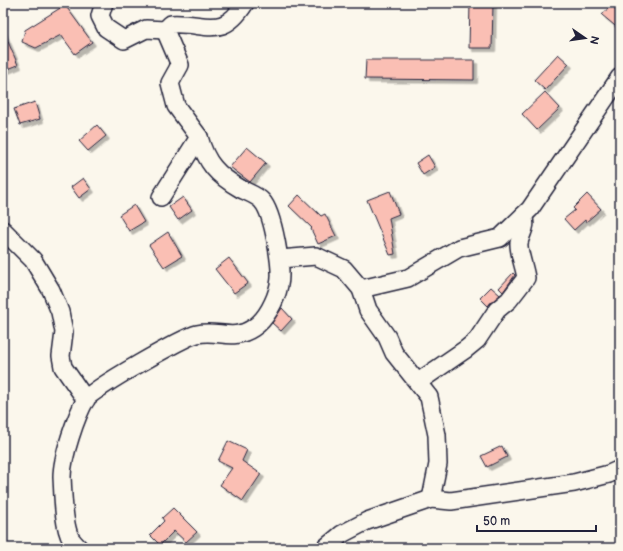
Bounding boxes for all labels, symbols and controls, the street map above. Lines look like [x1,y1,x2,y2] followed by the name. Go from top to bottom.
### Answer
[565,18,605,58] north arrow
[587,35,602,46] text: N
[477,507,596,533] scale bar
[483,514,510,529] text: 50 m

